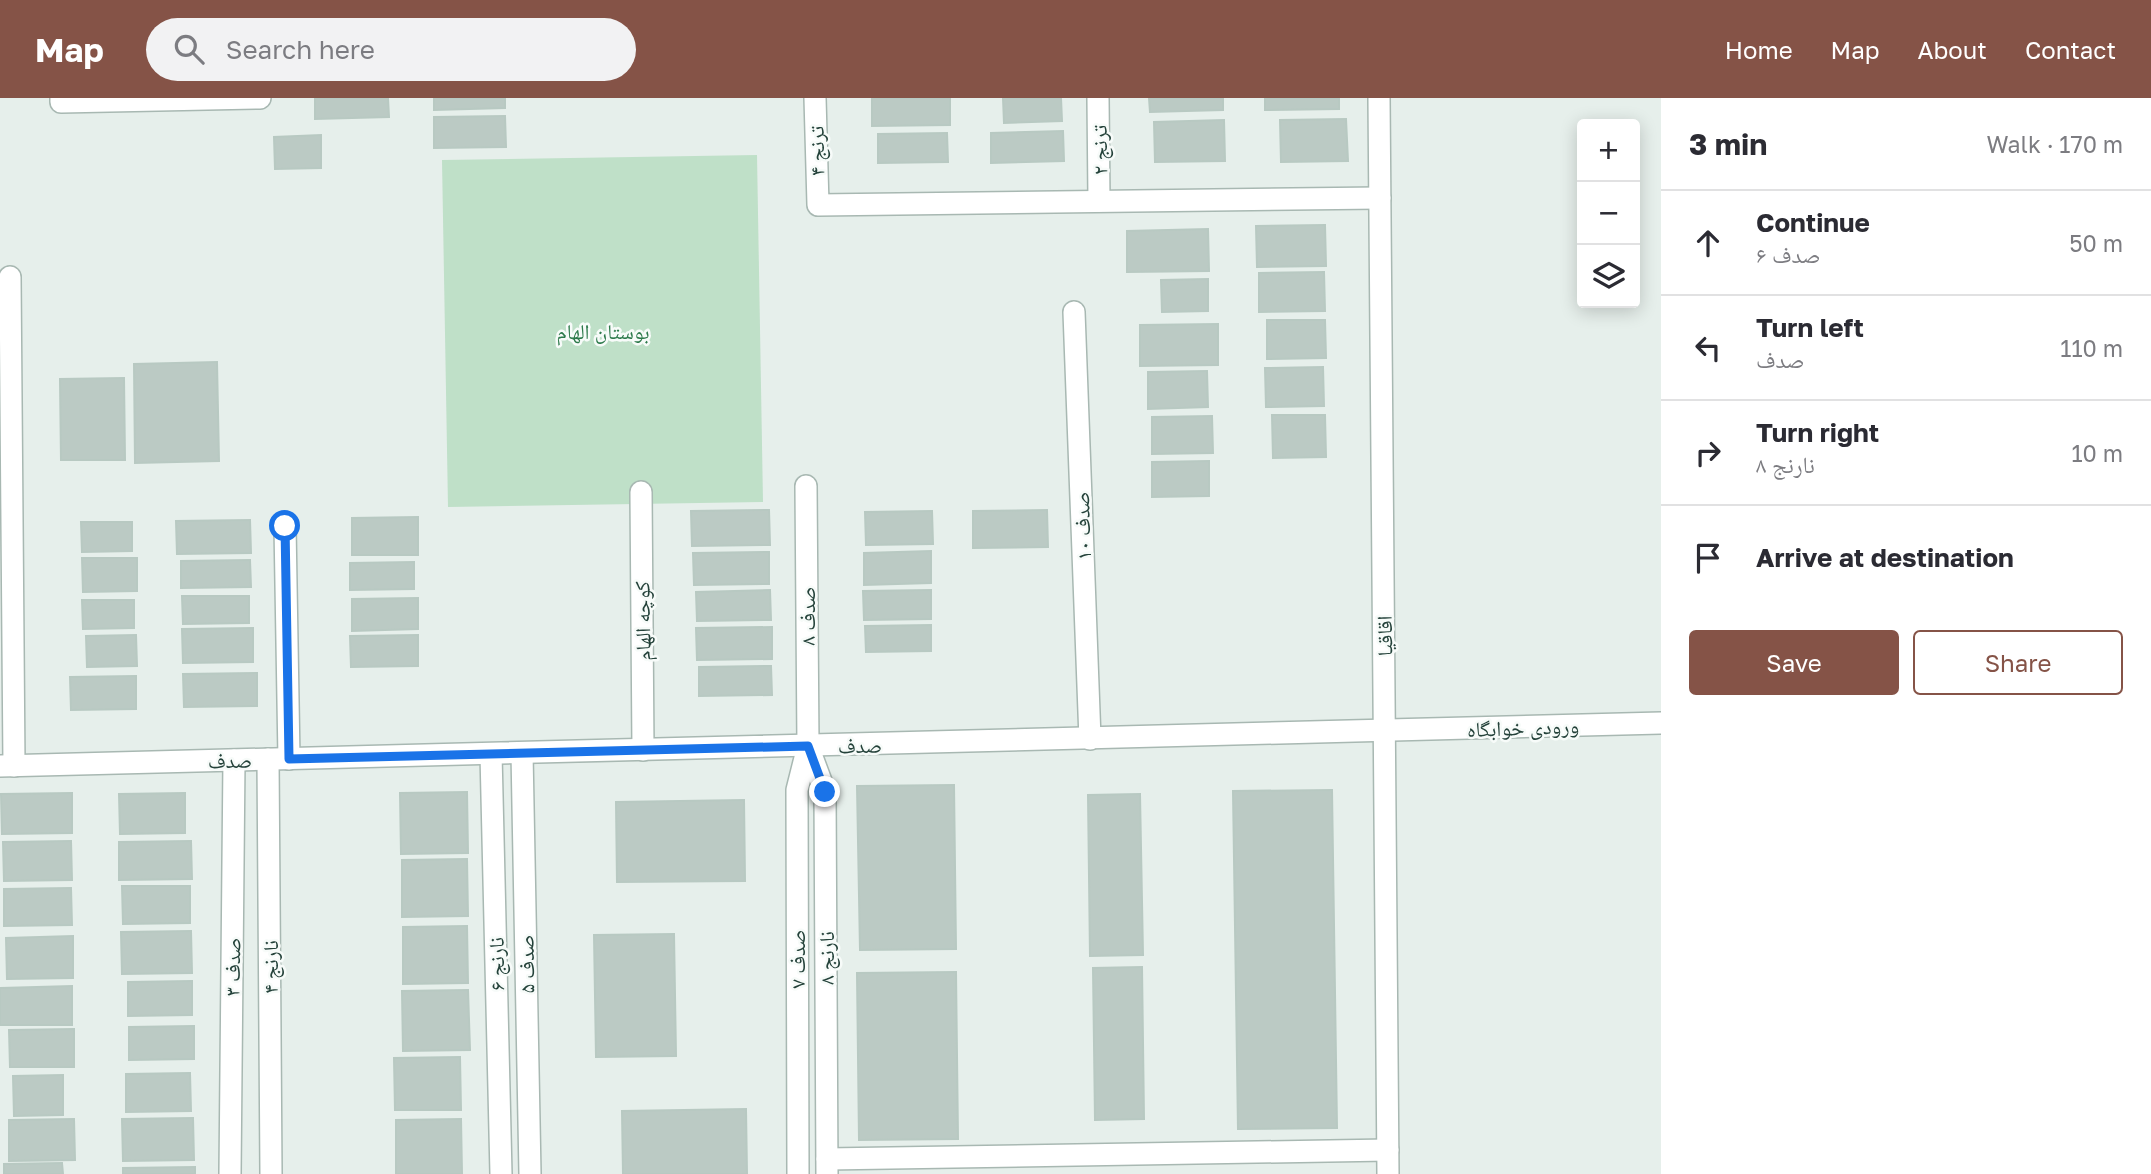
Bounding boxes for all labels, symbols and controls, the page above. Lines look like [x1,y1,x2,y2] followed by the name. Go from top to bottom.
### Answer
[146,18,636,81] search box
[35,30,104,69] text: Map
[170,30,208,68] icon: search
[226,34,375,65] text: Search here
[1725,35,1793,64] text: Home
[1831,35,1880,64] text: Map
[1918,35,1987,64] text: About
[2025,35,2116,64] text: Contact
[1577,119,1640,308] map controls
[1577,119,1640,182] button: +
[1086,125,1113,175] street label: ترنج ۲
[803,126,830,176] street label: ترنج ۴
[1689,126,1767,162] text: 3 min
[1986,130,2123,158] text: Walk · 170 m
[1577,182,1640,245] button: −
[1756,207,1870,238] text: Continue
[1689,224,1727,262] icon: ahead
[2069,229,2123,257] text: 50 m
[1756,240,1821,268] text: صدف ۶
[1577,245,1640,308] button: layers
[1756,312,1864,343] text: Turn left
[557,318,649,346] park label: بوستان الهام
[1689,329,1727,367] icon: left
[2060,334,2123,362] text: 110 m
[1756,345,1804,373] text: صدف
[1756,417,1879,448] text: Turn right
[1689,434,1727,472] icon: right
[2071,439,2123,467] text: 10 m
[1756,450,1815,478] text: نارنج ۸
[1068,491,1096,561] street label: صدف ۱۰
[269,510,300,541] route start
[1689,539,1727,577] icon: arrive
[1756,542,2014,573] text: Arrive at destination
[628,581,658,661] street label: کوچه الهام
[794,587,820,645] street label: صدف ۸
[1371,615,1397,657] street label: اقاقیا
[1689,630,1899,695] button: Save
[1913,630,2123,695] button: Share
[1466,712,1580,742] street label: ورودی خوابگاه
[838,732,882,758] street label: صدف
[208,747,252,773] street label: صدف
[809,776,840,807] route end
[784,930,810,988] street label: صدف ۷
[813,931,840,985] street label: نارنج ۸
[512,934,540,994] street label: صدف ۵
[218,937,246,997] street label: صدف ۳
[483,937,510,991] street label: نارنج ۶
[257,940,284,994] street label: نارنج ۴

